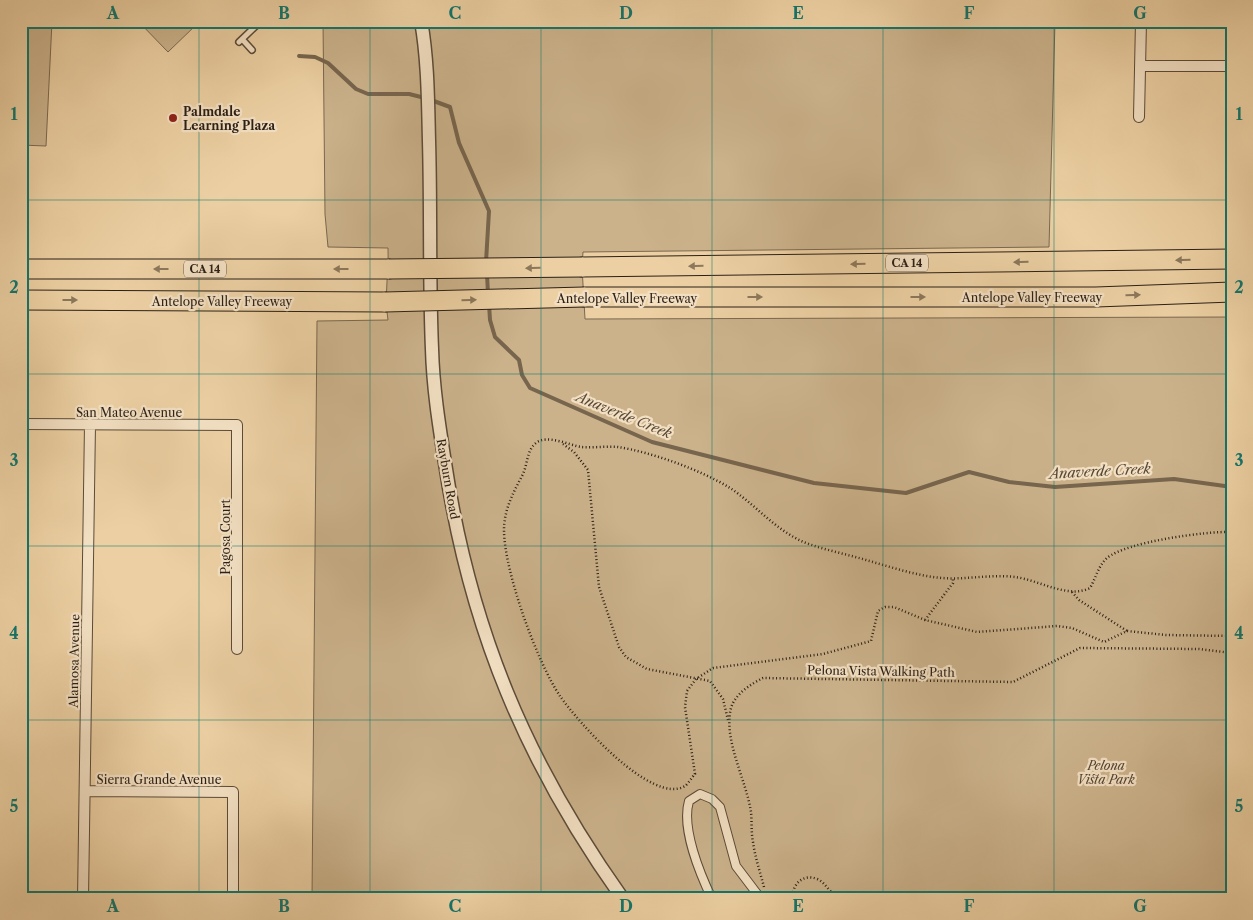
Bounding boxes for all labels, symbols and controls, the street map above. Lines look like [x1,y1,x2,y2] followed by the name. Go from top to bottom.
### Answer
[106,3,120,23] text: A
[278,3,290,23] text: B
[449,3,461,23] text: C
[619,3,633,23] text: D
[792,3,804,23] text: E
[964,3,975,23] text: F
[1133,3,1147,23] text: G
[10,104,18,124] text: 1
[183,104,276,133] place label: Palmdale Learning Plaza
[1235,104,1243,124] text: 1
[167,112,179,124] marker: Palmdale Learning Plaza
[886,254,928,272] road number: CA 14
[1175,256,1191,264] one-way arrow
[1012,258,1028,266] one-way arrow
[184,260,226,278] road number: CA 14
[850,260,866,268] one-way arrow
[687,262,703,270] one-way arrow
[525,264,541,272] one-way arrow
[152,265,168,273] one-way arrow
[332,265,348,273] one-way arrow
[9,277,19,297] text: 2
[1234,277,1244,297] text: 2
[961,290,1102,305] street label: Antelope Valley Freeway
[556,291,697,306] street label: Antelope Valley Freeway
[1125,291,1141,299] one-way arrow
[748,293,764,301] one-way arrow
[910,293,926,301] one-way arrow
[151,294,292,309] street label: Antelope Valley Freeway
[62,296,78,304] one-way arrow
[461,296,477,304] one-way arrow
[572,387,675,443] water label: Anaverde Creek
[76,405,182,420] street label: San Mateo Avenue
[434,438,463,521] street label: Rayburn Road
[9,450,19,470] text: 3
[1234,450,1244,470] text: 3
[1047,459,1152,483] water label: Anaverde Creek
[218,498,233,575] street label: Pagosa Court
[66,614,82,709] street label: Alamosa Avenue
[9,623,19,643] text: 4
[1234,623,1244,643] text: 4
[807,662,955,680] street label: Pelona Vista Walking Path
[1077,758,1135,787] park label: Pelona Vista Park
[97,772,222,787] street label: Sierra Grande Avenue
[10,796,19,816] text: 5
[1235,796,1244,816] text: 5
[106,896,120,916] text: A
[278,896,290,916] text: B
[449,896,461,916] text: C
[619,896,633,916] text: D
[792,896,804,916] text: E
[964,896,975,916] text: F
[1133,896,1147,916] text: G

